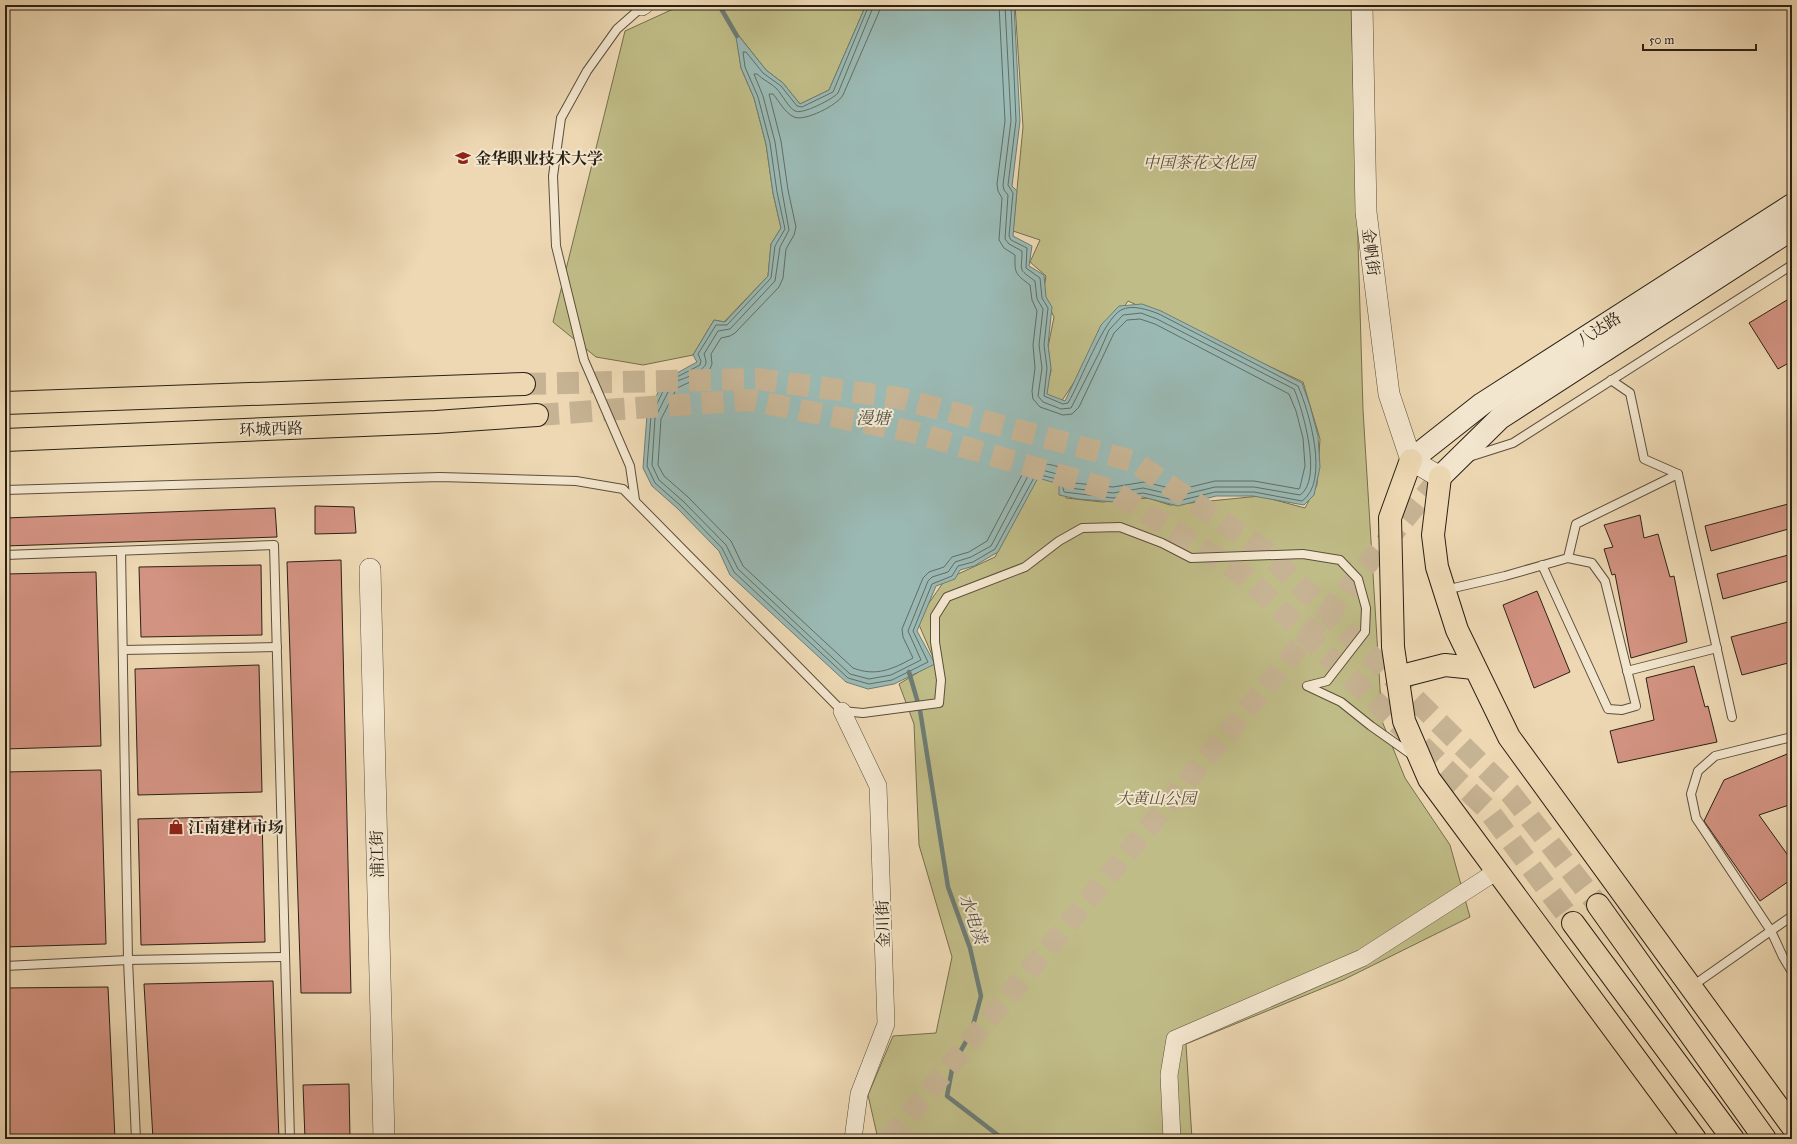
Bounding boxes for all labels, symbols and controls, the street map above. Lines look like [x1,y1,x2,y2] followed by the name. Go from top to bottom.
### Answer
[1643,26,1756,52] scale bar
[1649,33,1674,47] text: 50 m
[454,149,472,167] school or university icon: 金华职业技术大学
[475,149,603,168] place label: 金华职业技术大学
[1143,153,1258,172] park label: 中国茶花文化园
[1359,227,1383,277] street label: 金帆街
[1574,308,1624,350] street label: 八达路
[856,408,893,429] water label: 漫塘
[239,418,303,440] street label: 环城西路
[1116,789,1199,808] park label: 大黄山公园
[167,818,185,836] shop icon: 江南建材市场
[188,818,284,837] place label: 江南建材市场
[367,830,387,878] street label: 浦江街
[955,891,992,948] water label: 水电渎
[873,900,893,948] street label: 金川街

